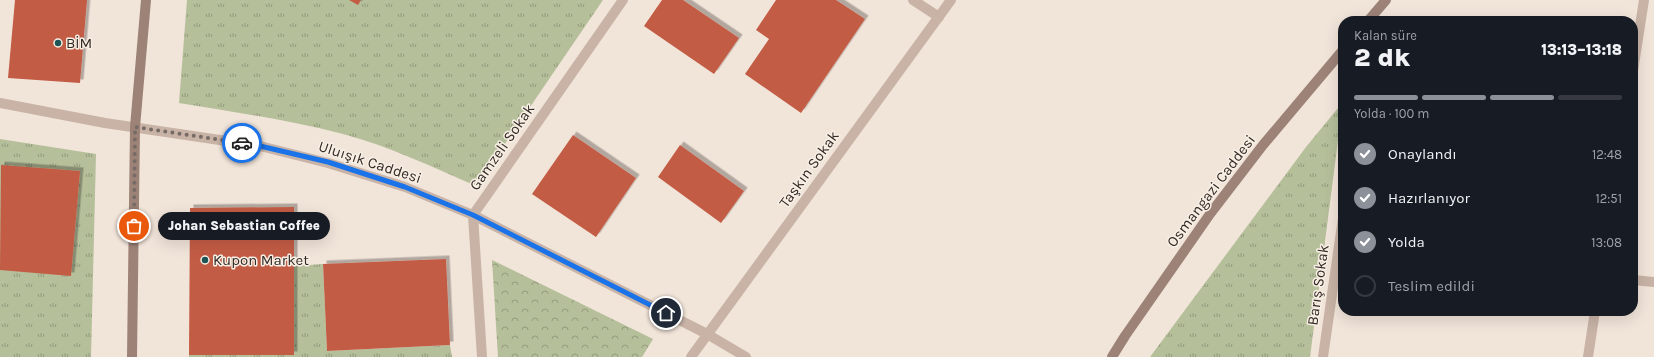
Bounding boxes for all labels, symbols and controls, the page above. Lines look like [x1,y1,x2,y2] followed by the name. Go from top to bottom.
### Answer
[1354,28,1417,43] text: Kalan süre
[66,34,92,52] place label: BİM
[53,38,63,48] marker: BİM
[1541,41,1622,59] text: 13:13–13:18
[1354,42,1410,73] text: 2 dk
[466,100,538,194] street label: Gamzeli Sokak
[1354,106,1429,121] text: Yolda · 100 m
[222,123,262,163] courier
[775,127,843,211] street label: Taşkın Sokak
[1163,131,1259,251] street label: Osmangazi Caddesi
[231,132,253,154] icon: car
[316,137,424,187] street label: Uluışık Caddesi
[1354,143,1376,165] icon: check
[1388,145,1457,163] text: Onaylandı
[1592,147,1622,162] text: 12:48
[1354,187,1376,209] icon: check
[1388,189,1470,207] text: Hazırlanıyor
[1596,191,1622,206] text: 12:51
[117,209,151,243] pin
[158,212,330,240] callout: Johan Sebastian Coffee
[123,215,145,237] icon: bag
[168,218,320,233] text: Johan Sebastian Coffee
[1354,231,1376,253] icon: check
[1388,233,1425,251] text: Yolda
[1591,235,1622,250] text: 13:08
[1303,243,1333,327] street label: Barış Sokak
[213,251,309,269] place label: Kupon Market
[200,255,210,265] marker: Kupon Market
[1388,277,1475,295] text: Teslim edildi
[649,296,683,330] pin
[655,302,677,324] icon: home

